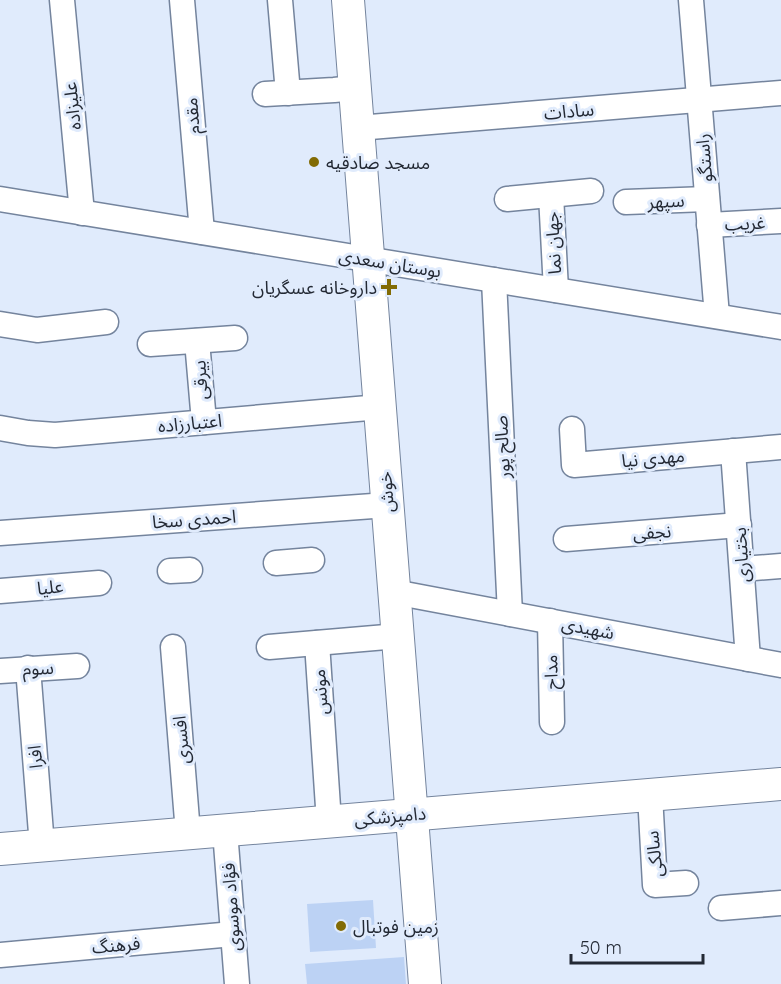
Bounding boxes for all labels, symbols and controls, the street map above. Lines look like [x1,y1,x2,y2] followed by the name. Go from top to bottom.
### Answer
[58,81,86,131] street label: علیزاده
[179,96,208,135] street label: مقدم
[543,97,595,125] street label: سادات
[690,133,718,183] street label: راستگو
[326,151,430,174] place label: مسجد صادقیه
[307,155,321,169] marker: مسجد صادقیه
[646,189,685,214] street label: سپهر
[724,210,766,236] street label: غریب
[540,211,566,275] street label: جهان نما
[337,244,443,282] street label: بوستان سعدی
[252,276,377,299] place label: داروخانه عسگریان
[382,280,396,294] marker: داروخانه عسگریان
[187,360,213,400] street label: بیرقی
[157,409,223,437] street label: اعتبارزاده
[489,415,517,480] street label: صالح پور
[620,444,686,472] street label: مهدی نیا
[373,471,399,513] street label: خوش
[151,505,237,533] street label: احمدی سخا
[632,519,672,545] street label: نجفی
[728,527,754,583] street label: بختیاری
[36,574,64,600] street label: علیا
[560,612,616,644] street label: شهیدی
[539,654,565,690] street label: مداح
[22,656,54,683] street label: سوم
[307,668,333,716] street label: مونس
[167,715,195,765] street label: افسری
[23,744,47,770] street label: افرا
[353,801,427,831] street label: دامپزشکی
[640,830,668,878] street label: سالکی
[216,862,246,952] street label: فؤاد موسوی
[353,915,439,938] place label: زمین فوتبال
[334,919,348,933] marker: زمین فوتبال
[571,927,703,965] scale bar
[91,931,141,959] street label: فرهنگ
[580,936,622,959] text: 50 m

